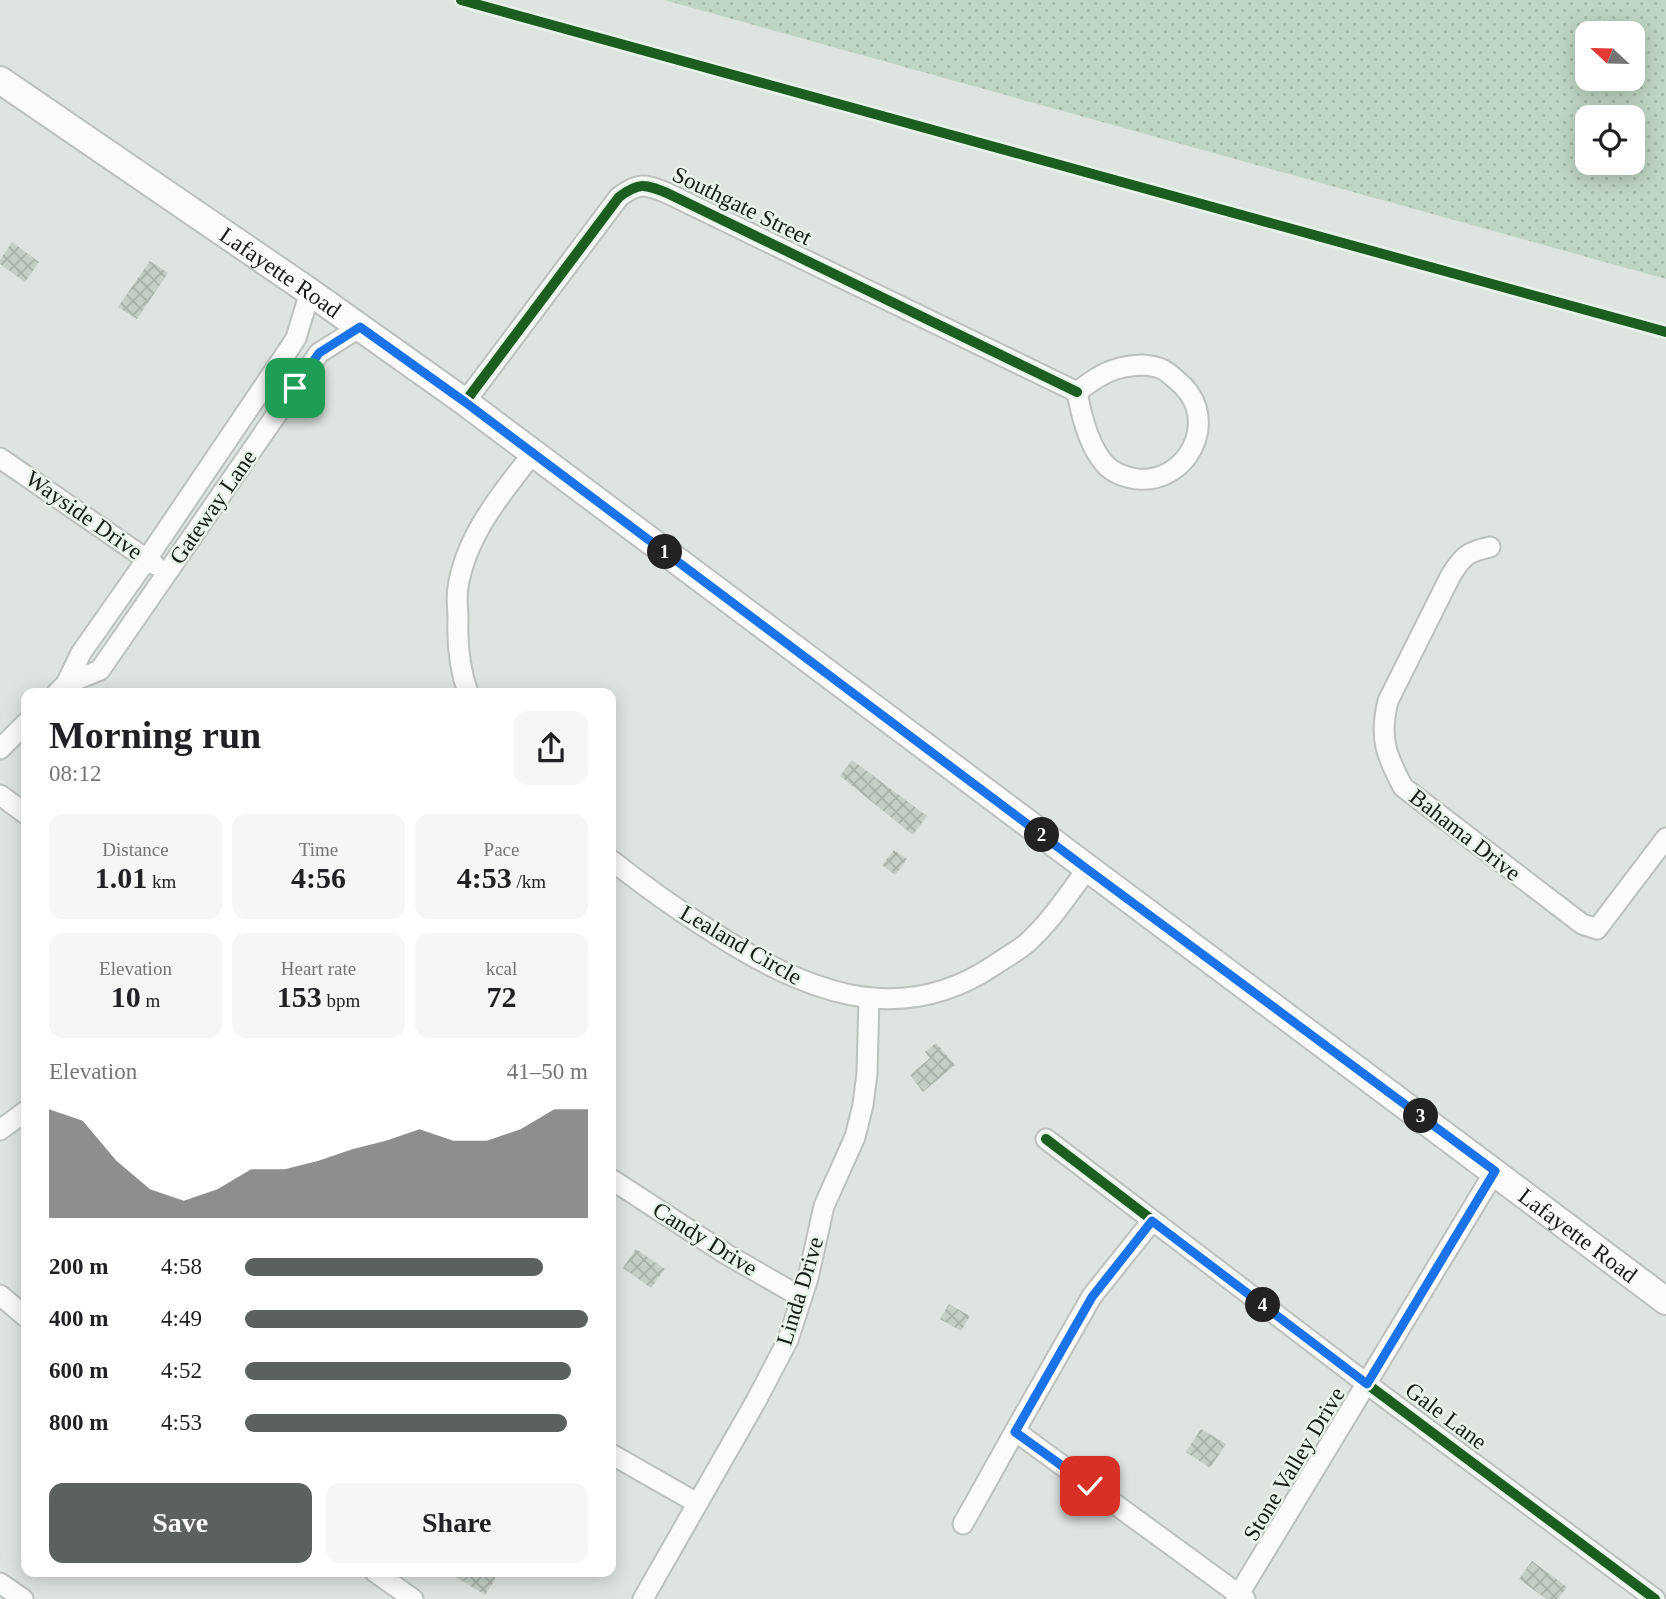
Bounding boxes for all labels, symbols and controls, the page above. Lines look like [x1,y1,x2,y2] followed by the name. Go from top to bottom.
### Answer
[1575,21,1645,91] north arrow
[1575,21,1645,175] map controls
[1575,105,1645,175] button: locate
[668,162,816,251] street label: Southgate Street
[215,222,346,323] street label: Lafayette Road
[265,358,325,418] pin
[276,369,314,407] icon: arrive
[164,445,262,569] street label: Gateway Lane
[21,466,147,564] street label: Wayside Drive
[648,534,682,570] pin: 1
[660,541,669,562] text: 1
[514,711,588,785] button: share
[49,714,261,756] text: Morning run
[49,761,101,786] text: 08:12
[1405,784,1525,886] street label: Bahama Drive
[1024,818,1060,852] pin: 2
[1037,824,1046,845] text: 2
[102,839,169,860] text: Distance
[299,839,338,860] text: Time
[484,839,519,860] text: Pace
[95,861,147,894] text: 1.01
[291,861,346,894] text: 4:56
[457,861,512,894] text: 4:53
[147,871,176,892] text: km
[512,871,546,892] text: /km
[676,900,806,990] street label: Lealand Circle
[99,958,172,979] text: Elevation
[281,958,356,979] text: Heart rate
[486,958,517,979] text: kcal
[111,980,141,1013] text: 10
[277,980,322,1013] text: 153
[487,980,517,1013] text: 72
[141,990,160,1011] text: m
[322,990,360,1011] text: bpm
[49,1059,137,1084] text: Elevation
[507,1059,588,1084] text: 41–50 m
[1404,1098,1438,1134] pin: 3
[1416,1105,1425,1126] text: 3
[1514,1183,1642,1288] street label: Lafayette Road
[648,1197,762,1281] street label: Candy Drive
[772,1234,828,1348] street label: Linda Drive
[49,1254,108,1279] text: 200 m
[161,1254,202,1279] text: 4:58
[1246,1288,1280,1322] pin: 4
[1258,1294,1267,1315] text: 4
[49,1306,108,1331] text: 400 m
[161,1306,202,1331] text: 4:49
[49,1358,108,1383] text: 600 m
[161,1358,202,1383] text: 4:52
[1400,1377,1492,1455] street label: Gale Lane
[1238,1383,1350,1545] street label: Stone Valley Drive
[49,1410,108,1435] text: 800 m
[161,1410,202,1435] text: 4:53
[1060,1456,1120,1516] pin
[1071,1467,1109,1505] icon: check
[49,1483,312,1563] button: Save
[326,1483,588,1563] button: Share

